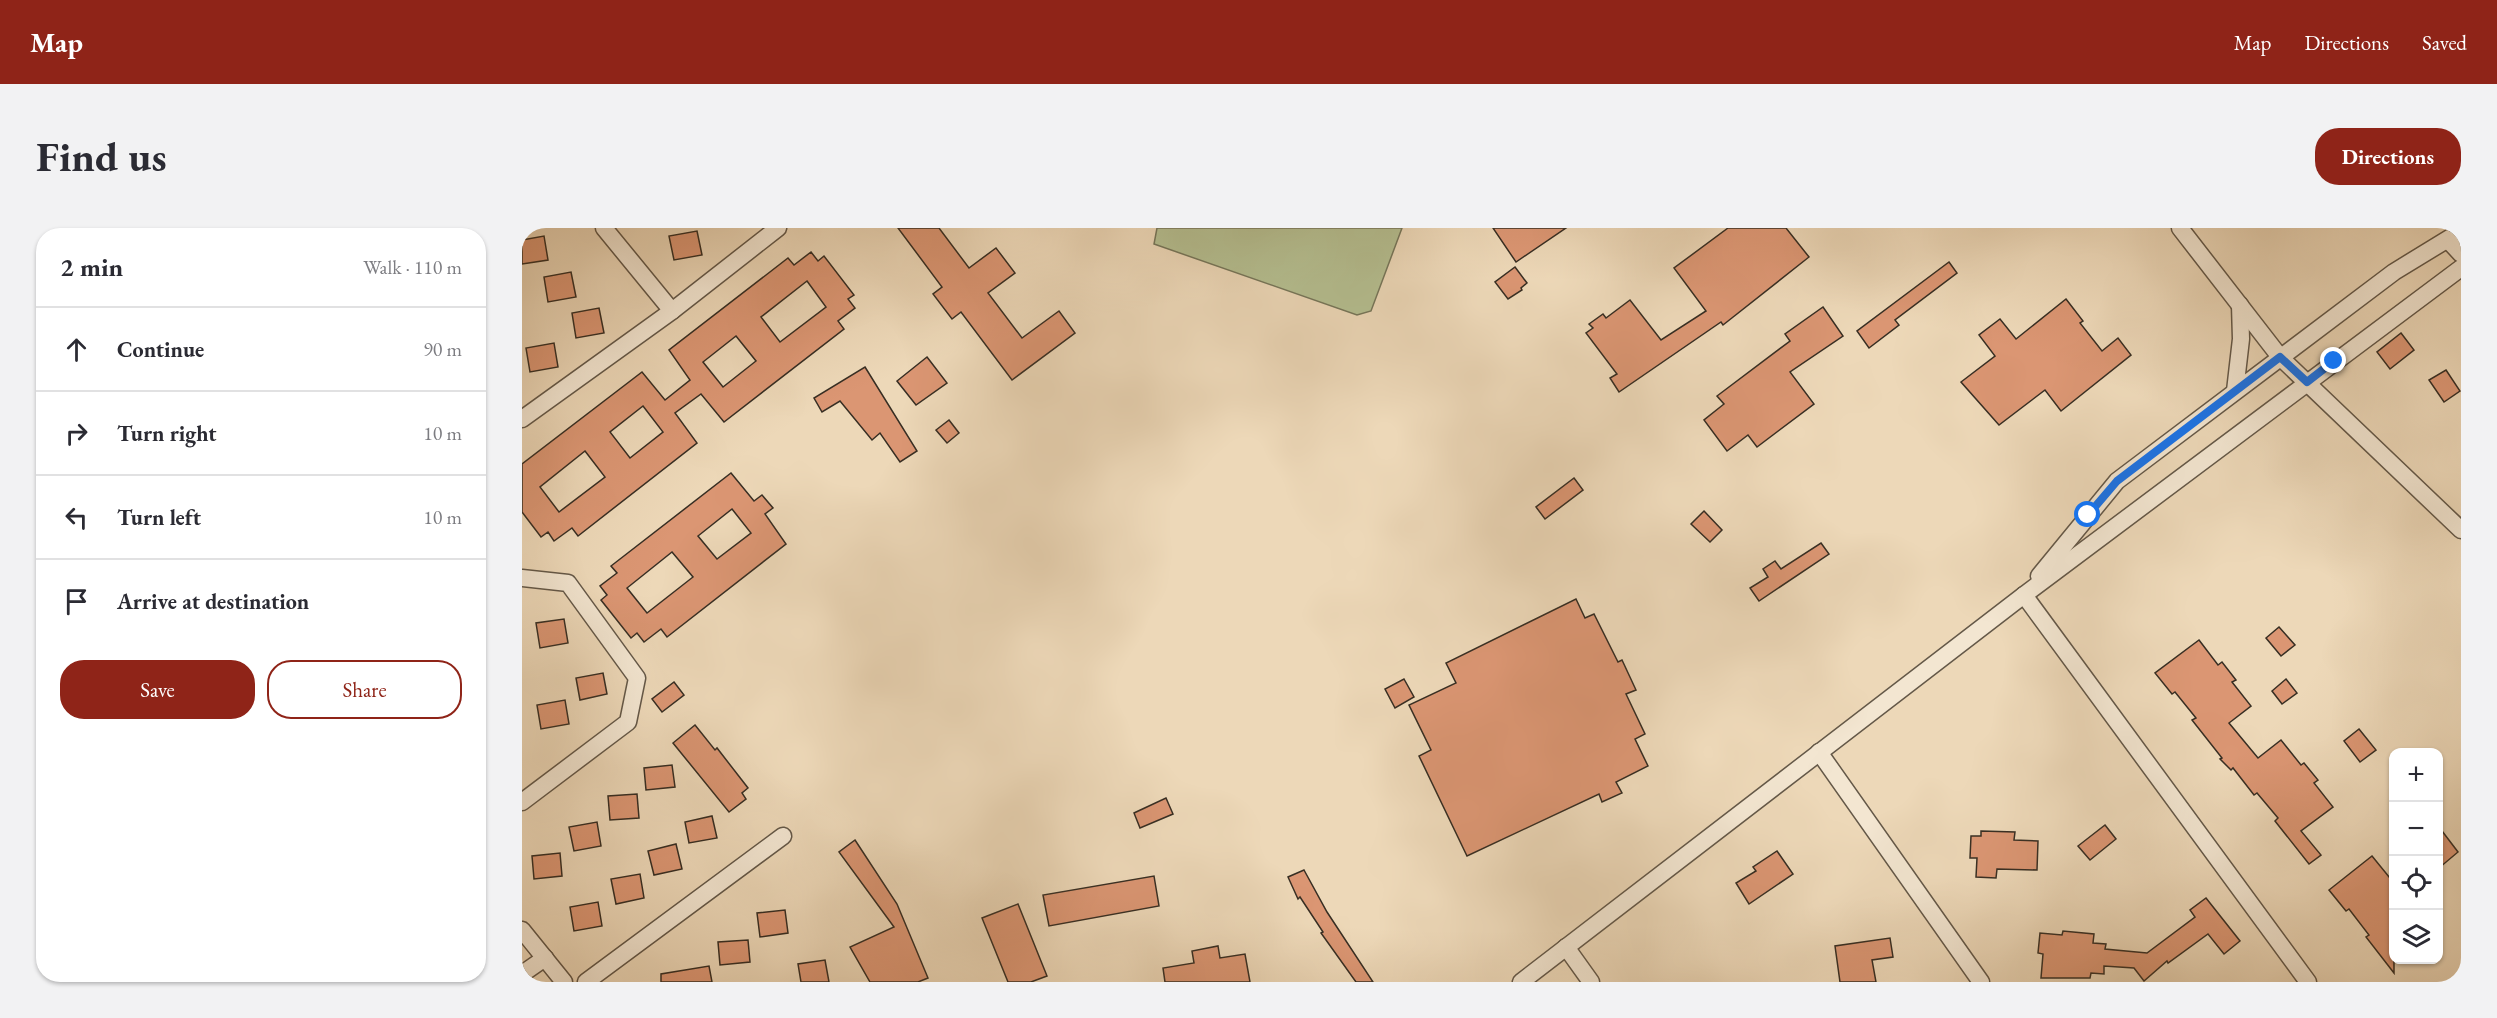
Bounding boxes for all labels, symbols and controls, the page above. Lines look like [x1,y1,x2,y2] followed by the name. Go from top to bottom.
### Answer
[30,24,83,60] text: Map
[2234,29,2271,56] text: Map
[2304,29,2389,56] text: Directions
[2422,29,2467,56] text: Saved
[2315,128,2461,185] button: Directions
[36,129,167,184] text: Find us
[60,250,123,284] text: 2 min
[363,254,462,280] text: Walk · 110 m
[60,333,93,366] icon: ahead
[117,335,204,364] text: Continue
[423,336,462,362] text: 90 m
[2320,347,2346,373] route end
[60,417,93,450] icon: right
[117,419,216,448] text: Turn right
[423,420,462,446] text: 10 m
[60,501,93,534] icon: left
[2074,501,2100,527] route start
[117,503,201,532] text: Turn left
[423,504,462,530] text: 10 m
[60,585,93,618] icon: arrive
[117,587,309,616] text: Arrive at destination
[60,660,255,719] button: Save
[267,660,462,719] button: Share
[2389,748,2443,964] map controls
[2389,748,2443,802] button: +
[2389,802,2443,856] button: −
[2389,856,2443,910] button: locate
[2389,910,2443,964] button: layers

